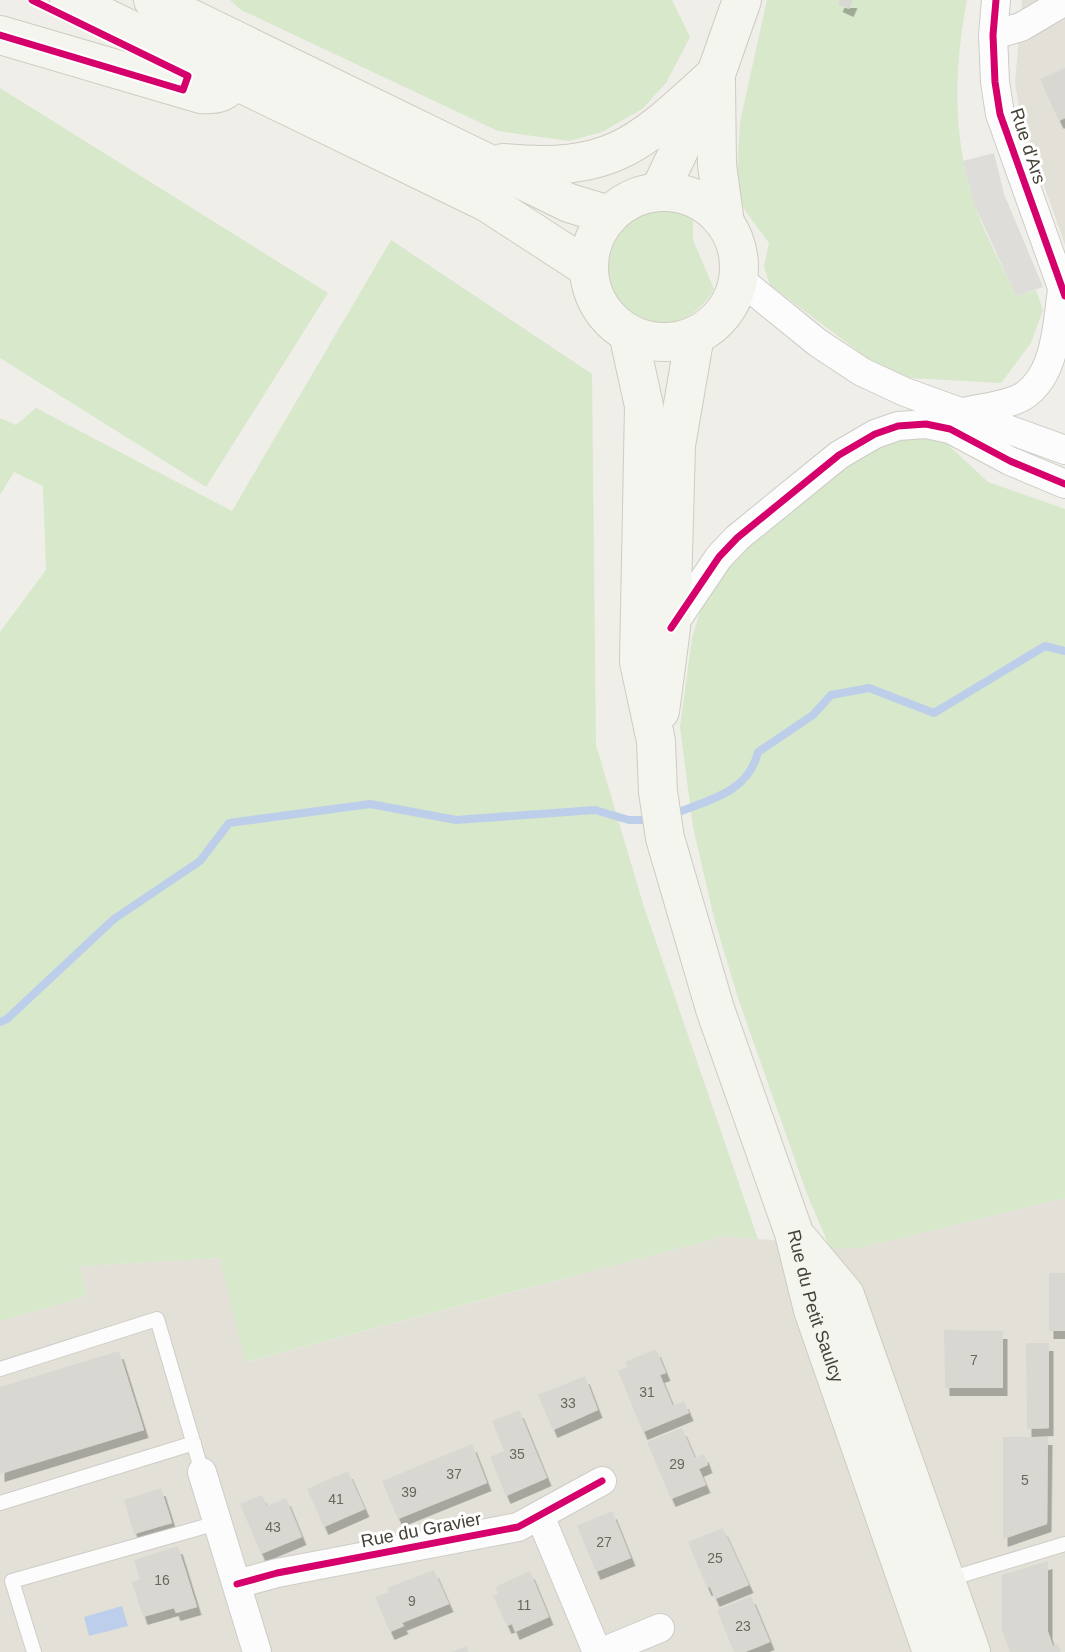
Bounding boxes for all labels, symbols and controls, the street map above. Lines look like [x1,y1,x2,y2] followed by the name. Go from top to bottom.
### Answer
[1006,106,1050,186] street label: Rue d'Ars
[784,1228,847,1385] street label: Rue du Petit Saulcy
[970,1352,978,1368] house number: 7
[639,1384,655,1400] house number: 31
[560,1395,576,1411] house number: 33
[509,1446,525,1462] house number: 35
[669,1456,685,1472] house number: 29
[446,1466,462,1482] house number: 37
[1021,1472,1029,1488] house number: 5
[401,1484,417,1500] house number: 39
[328,1491,344,1507] house number: 41
[359,1509,483,1551] street label: Rue du Gravier
[265,1519,281,1535] house number: 43
[596,1534,612,1550] house number: 27
[707,1550,723,1566] house number: 25
[154,1572,170,1588] house number: 16
[408,1593,416,1609] house number: 9
[517,1597,531,1613] house number: 11
[735,1618,751,1634] house number: 23

